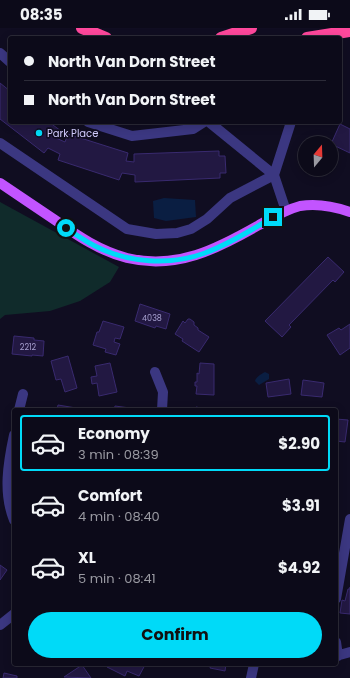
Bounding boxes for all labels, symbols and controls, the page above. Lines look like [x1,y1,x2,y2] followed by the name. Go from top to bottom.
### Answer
[20,4,63,25] text: 08:35
[48,51,216,72] text: North Van Dorn Street
[48,89,216,110] text: North Van Dorn Street
[47,126,98,141] place label: Park Place
[34,128,44,138] marker: Park Place
[298,136,338,176] north arrow
[298,136,338,176] map controls
[264,208,282,226] route end
[57,219,75,237] route start
[142,313,162,324] house number: 4038
[20,342,37,353] house number: 2212
[78,423,150,444] text: Economy
[30,425,66,461] icon: car
[278,433,320,454] text: $2.90
[78,445,159,464] text: 3 min · 08:39
[78,485,142,506] text: Comfort
[30,487,66,523] icon: car
[282,495,320,516] text: $3.91
[78,507,160,526] text: 4 min · 08:40
[78,547,96,568] text: XL
[30,549,66,585] icon: car
[278,557,320,578] text: $4.92
[78,569,156,588] text: 5 min · 08:41
[28,612,322,658] button: Confirm

